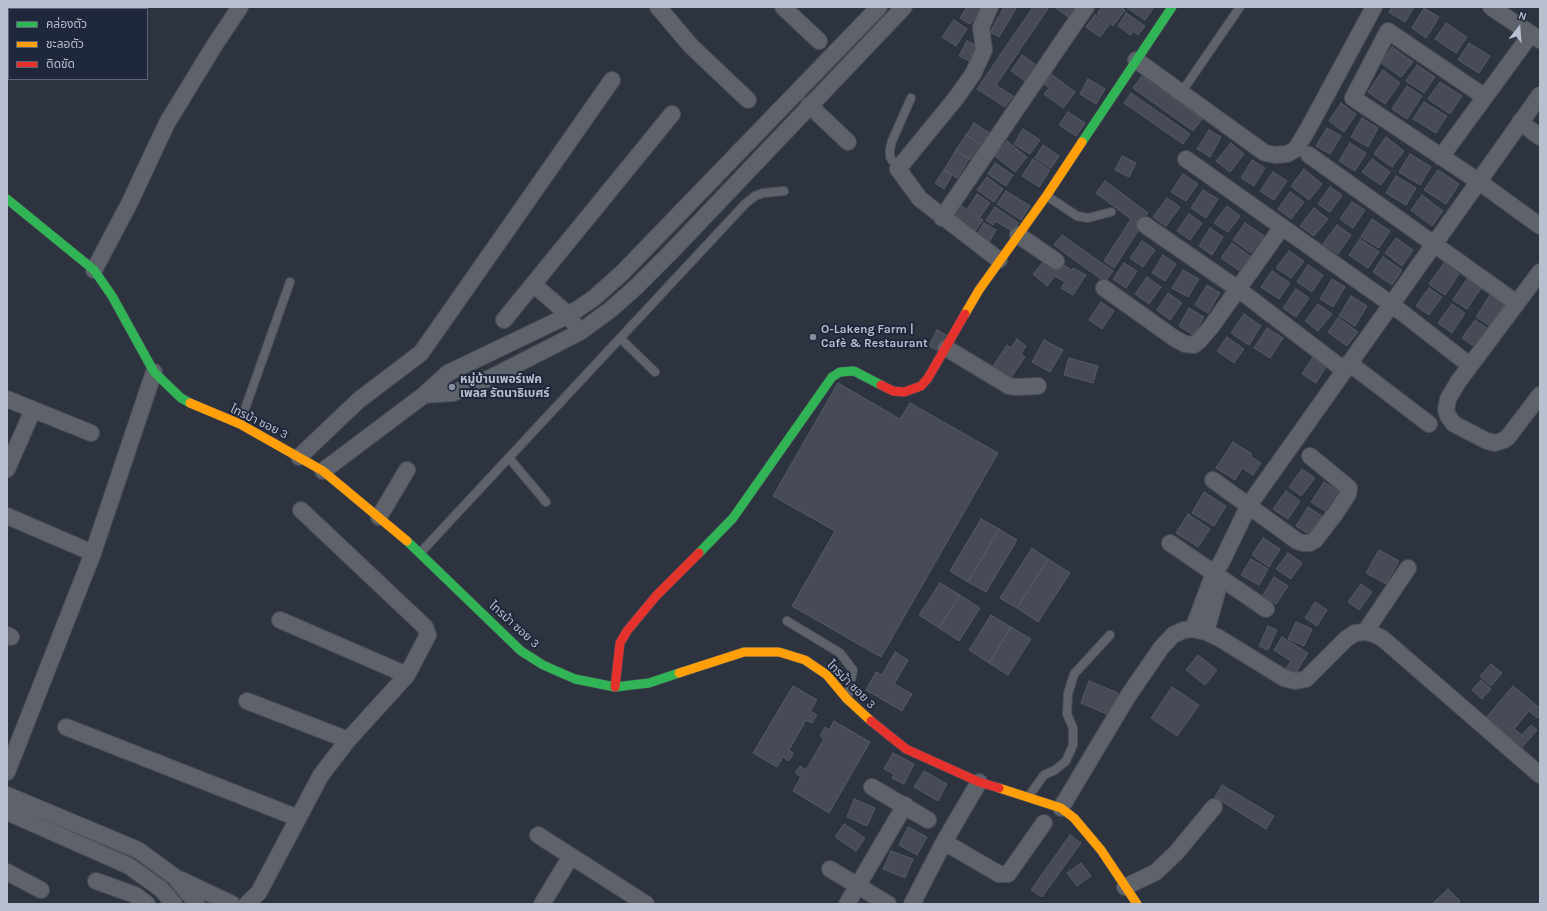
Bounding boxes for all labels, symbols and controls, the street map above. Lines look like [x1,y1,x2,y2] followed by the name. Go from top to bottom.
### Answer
[8,8,148,80] legend
[1499,8,1539,48] north arrow
[1517,9,1528,23] text: N
[46,17,87,31] text: คล่องตัว
[46,37,84,51] text: ชะลอตัว
[46,57,75,71] text: ติดขัด
[821,323,928,351] place label: O-Lakeng Farm | Cafè & Restaurant
[808,332,818,342] marker: O-Lakeng Farm | Cafè & Restaurant
[460,373,550,401] place label: หมู่บ้านเพอร์เฟค เพลส รัตนาธิเบศร์
[447,382,457,392] marker: หมู่บ้านเพอร์เฟค เพลส รัตนาธิเบศร์
[228,402,290,442] street label: ไทรม้า ซอย 3
[486,599,542,651] street label: ไทรม้า ซอย 3
[824,658,878,712] street label: ไทรม้า ซอย 3

